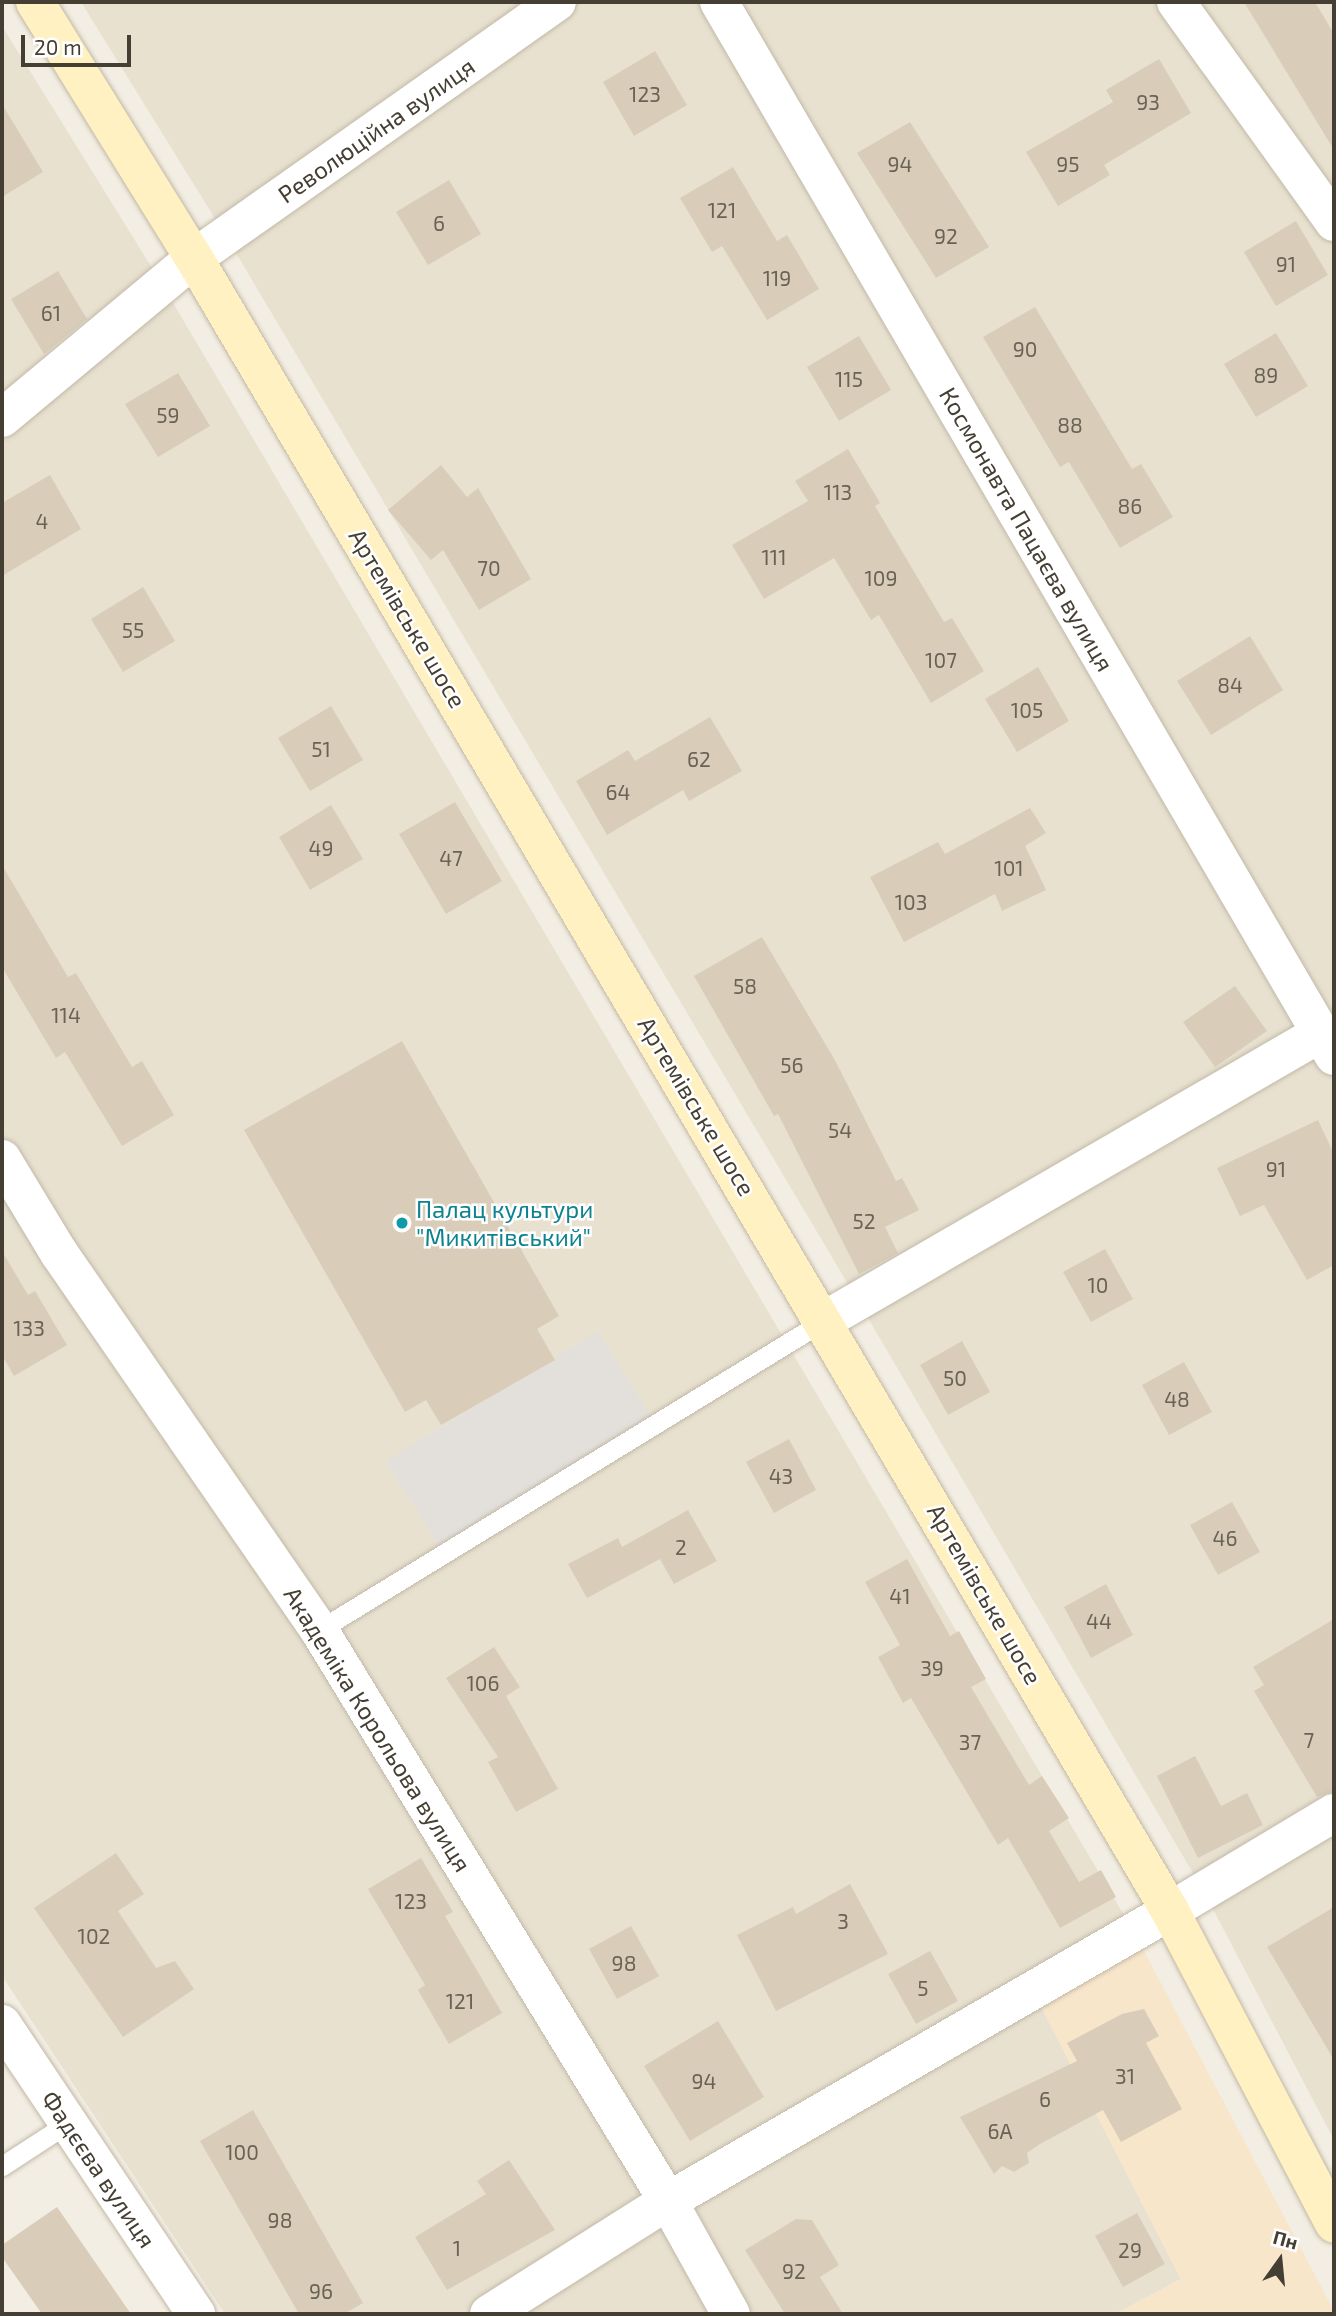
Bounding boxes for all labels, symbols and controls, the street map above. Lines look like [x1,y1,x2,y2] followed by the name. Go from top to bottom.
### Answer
[24,21,135,65] scale bar
[34,34,82,59] text: 20 m
[272,51,480,209] street label: Революційна вулиця
[629,81,661,107] house number: 123
[1136,89,1160,115] house number: 93
[888,151,912,177] house number: 94
[1056,151,1080,177] house number: 95
[708,197,736,223] house number: 121
[433,210,445,236] house number: 6
[934,223,958,249] house number: 92
[1276,251,1296,277] house number: 91
[763,265,791,291] house number: 119
[41,300,61,326] house number: 61
[1013,336,1037,362] house number: 90
[1254,362,1278,388] house number: 89
[835,366,863,392] house number: 115
[934,382,1120,676] street label: Космонавта Пацаєва вулиця
[156,402,180,428] house number: 59
[1057,412,1083,438] house number: 88
[824,479,852,505] house number: 113
[1118,493,1142,519] house number: 86
[36,508,48,534] house number: 4
[343,523,473,713] street label: Артемівське шосе
[761,544,787,570] house number: 111
[477,555,501,581] house number: 70
[864,565,898,591] house number: 109
[122,617,144,643] house number: 55
[925,647,957,673] house number: 107
[1217,672,1243,698] house number: 84
[1011,697,1043,723] house number: 105
[311,736,331,762] house number: 51
[687,746,711,772] house number: 62
[606,779,630,805] house number: 64
[309,835,333,861] house number: 49
[439,845,463,871] house number: 47
[994,855,1024,881] house number: 101
[895,889,927,915] house number: 103
[733,973,757,999] house number: 58
[51,1002,81,1028] house number: 114
[632,1011,762,1201] street label: Артемівське шосе
[780,1052,804,1078] house number: 56
[828,1117,852,1143] house number: 54
[1266,1156,1286,1182] house number: 91
[416,1195,593,1251] place label: Палац культури "Микитівський"
[852,1208,876,1234] house number: 52
[394,1215,410,1231] marker: Палац культури "Микитівський"
[1087,1272,1109,1298] house number: 10
[13,1315,45,1341] house number: 133
[943,1365,967,1391] house number: 50
[1164,1386,1190,1412] house number: 48
[769,1463,793,1489] house number: 43
[922,1499,1048,1689] street label: Артемівське шосе
[1213,1525,1237,1551] house number: 46
[675,1534,687,1560] house number: 2
[278,1581,478,1877] street label: Академіка Корольова вулиця
[889,1583,911,1609] house number: 41
[1086,1608,1112,1634] house number: 44
[920,1655,944,1681] house number: 39
[466,1670,500,1696] house number: 106
[1304,1727,1314,1753] house number: 7
[959,1729,981,1755] house number: 37
[395,1888,427,1914] house number: 123
[837,1908,849,1934] house number: 3
[78,1923,110,1949] house number: 102
[612,1950,636,1976] house number: 98
[917,1975,929,2001] house number: 5
[446,1988,474,2014] house number: 121
[1115,2063,1135,2089] house number: 31
[692,2068,716,2094] house number: 94
[36,2085,162,2253] street label: Фадєєва вулиця
[1039,2086,1051,2112] house number: 6
[987,2118,1013,2144] house number: 6А
[225,2139,259,2165] house number: 100
[268,2207,292,2233] house number: 98
[1245,2225,1315,2295] north arrow
[1271,2225,1300,2254] text: Пн
[453,2235,461,2261] house number: 1
[1118,2237,1142,2263] house number: 29
[782,2258,806,2284] house number: 92
[309,2278,333,2304] house number: 96

